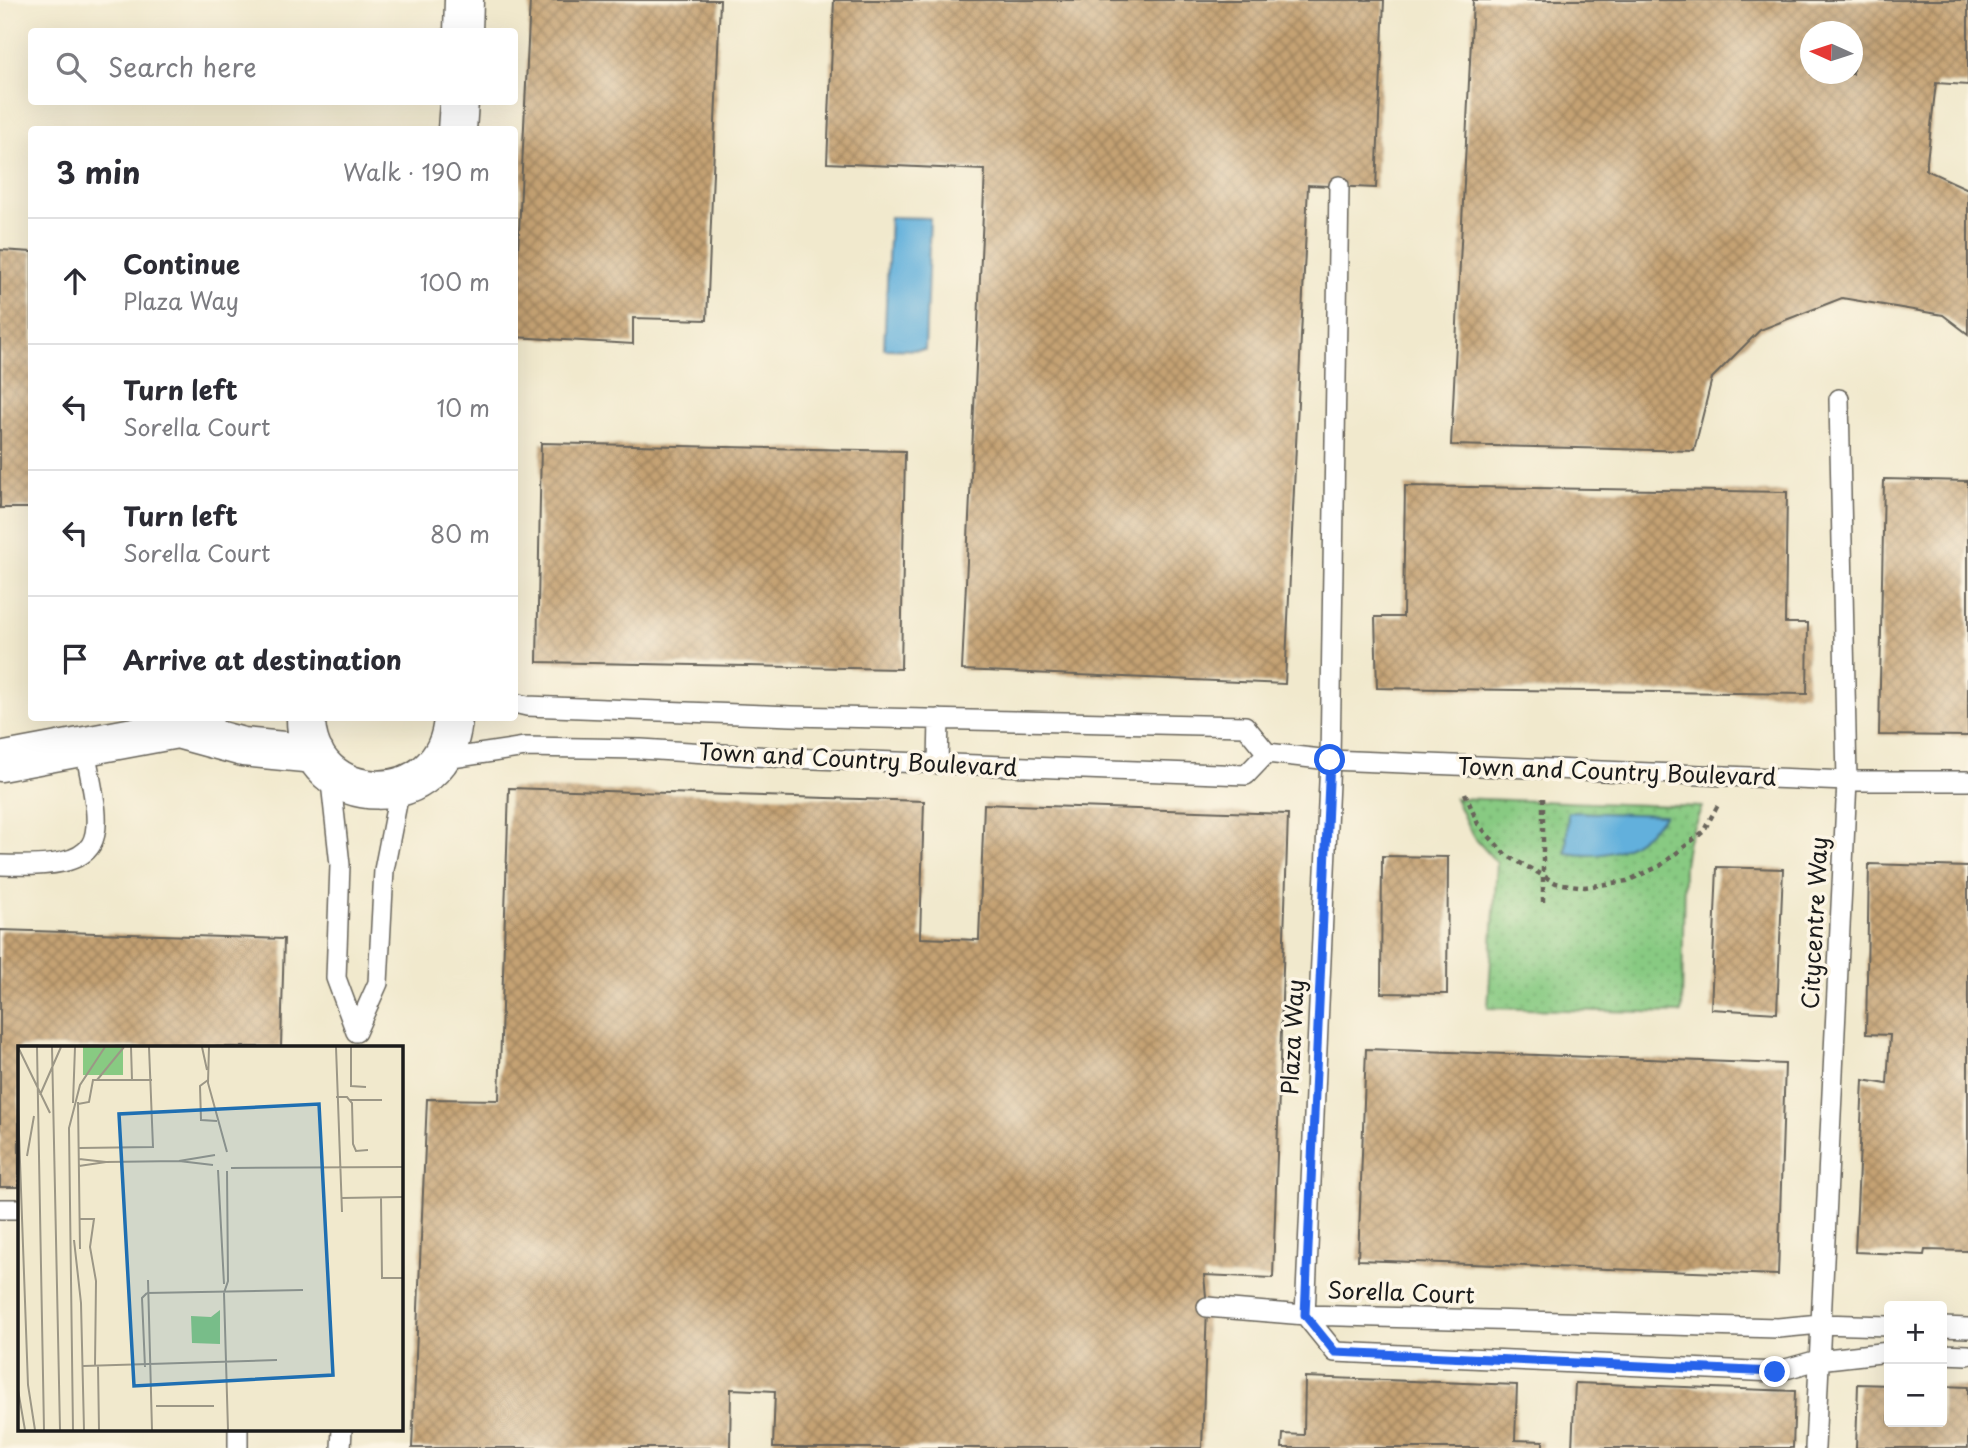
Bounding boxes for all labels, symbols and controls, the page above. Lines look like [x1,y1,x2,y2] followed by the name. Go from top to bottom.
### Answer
[1800,21,1863,84] north arrow
[28,28,518,105] search box
[108,47,257,86] text: Search here
[52,48,90,86] icon: search
[56,149,141,194] text: 3 min
[343,154,490,189] text: Walk · 190 m
[123,244,240,283] text: Continue
[56,262,94,300] icon: ahead
[420,264,490,299] text: 100 m
[123,283,239,318] text: Plaza Way
[123,370,238,409] text: Turn left
[56,388,94,426] icon: left
[436,390,490,425] text: 10 m
[123,409,270,444] text: Sorella Court
[123,496,238,535] text: Turn left
[56,514,94,552] icon: left
[430,516,490,551] text: 80 m
[123,535,270,570] text: Sorella Court
[56,640,94,678] icon: arrive
[123,640,402,679] text: Arrive at destination
[698,733,1018,784] street label: Town and Country Boulevard
[1314,744,1345,775] route start
[1457,747,1777,794] street label: Town and Country Boulevard
[1792,836,1836,1010] street label: Citycentre Way
[1271,978,1312,1096] street label: Plaza Way
[18,1046,402,1430] inset map
[1327,1271,1475,1312] street label: Sorella Court
[1884,1301,1947,1427] map controls
[1884,1301,1947,1364] button: +
[1759,1356,1790,1387] route end
[1884,1364,1947,1427] button: −

